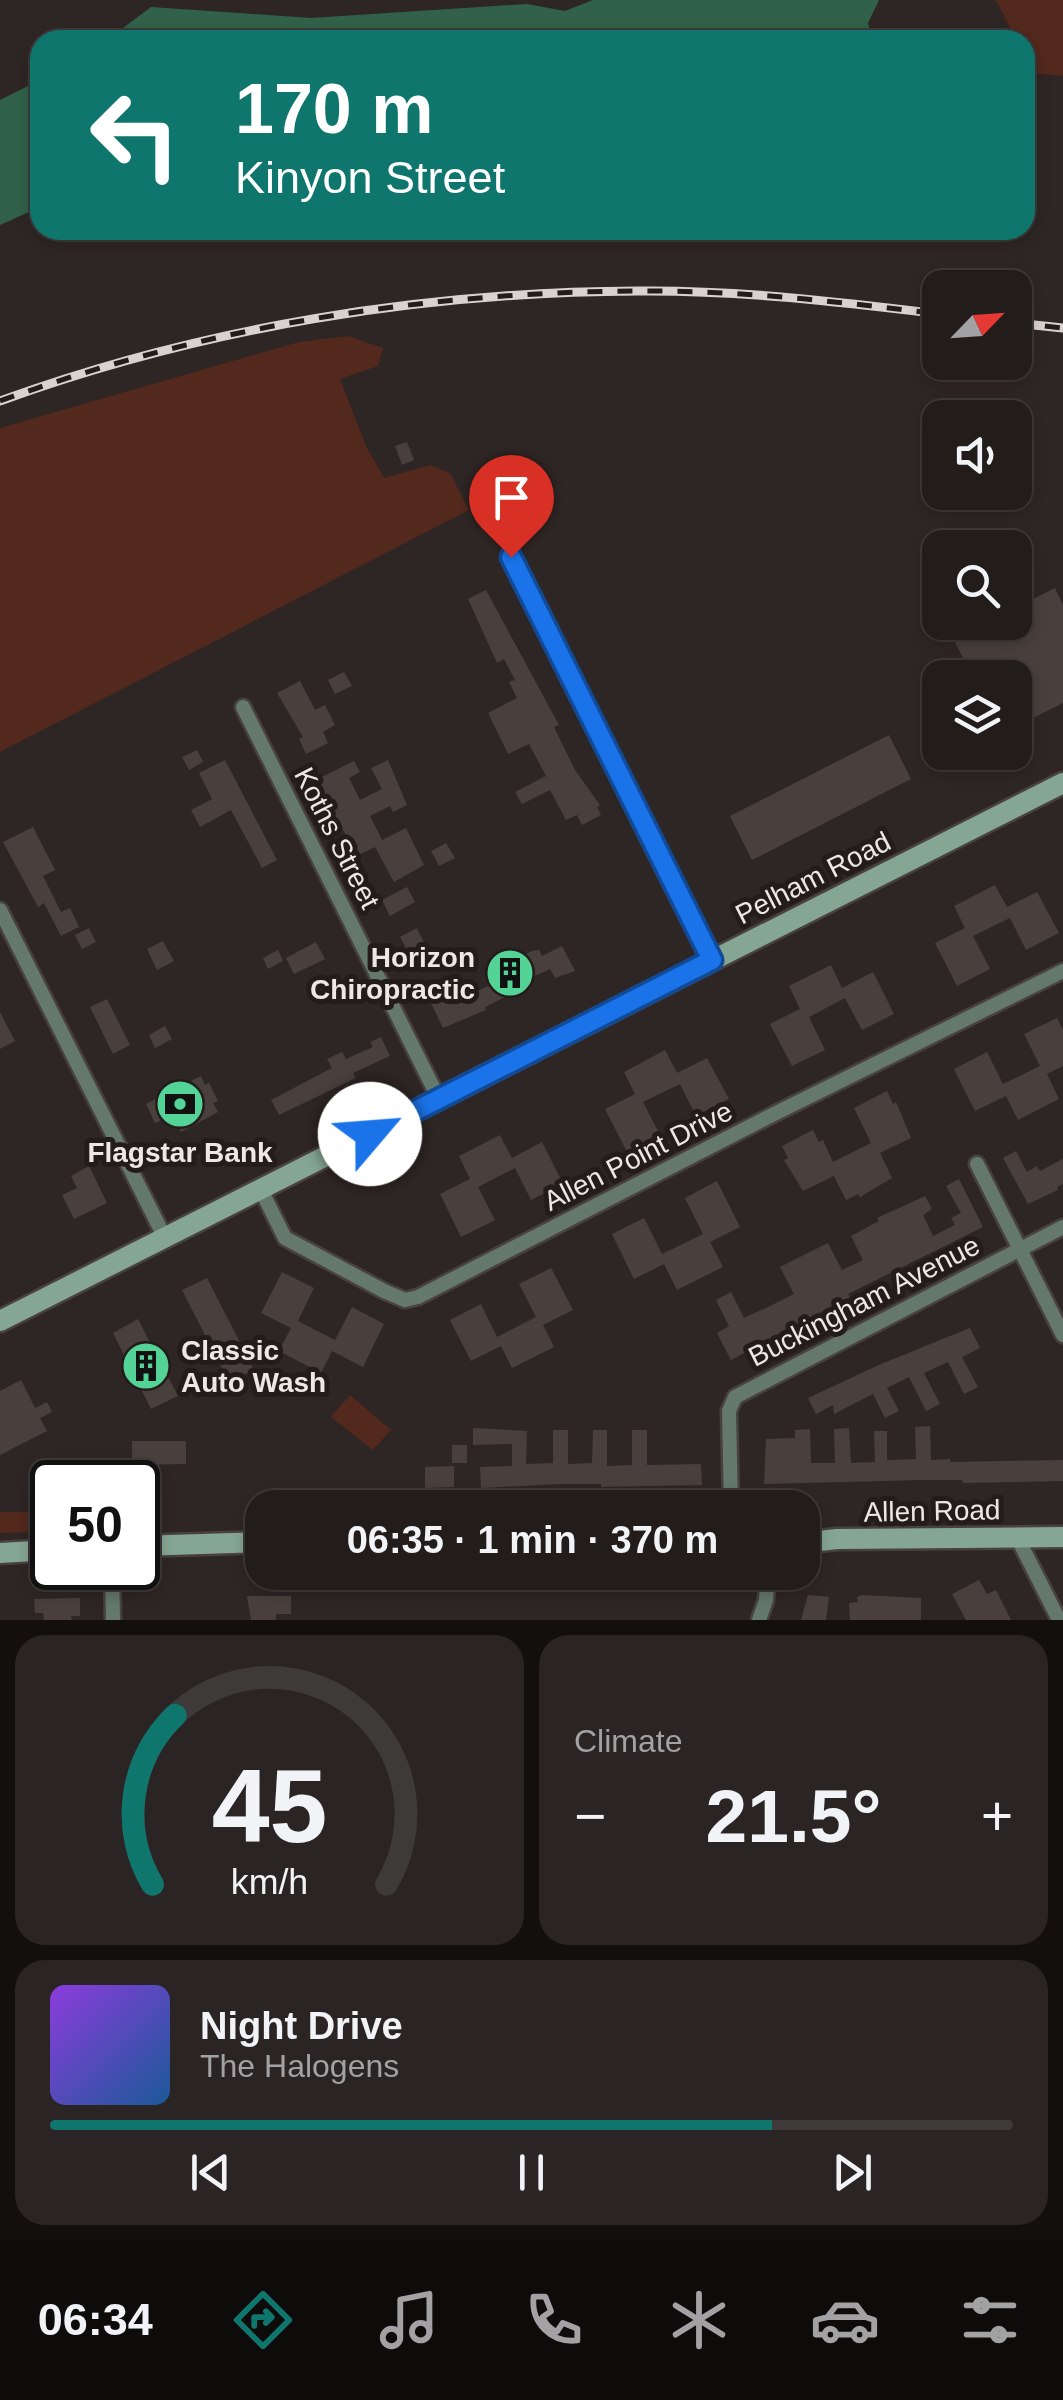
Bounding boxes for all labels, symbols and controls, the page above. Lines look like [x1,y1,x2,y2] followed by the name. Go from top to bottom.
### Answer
[70,70,200,200] icon: left
[235,70,433,148] text: 170 m
[235,152,505,203] text: Kinyon Street
[922,270,1032,380] north arrow
[922,270,1032,770] map controls
[922,400,1032,510] button: sound
[469,455,554,558] pin
[484,470,539,525] icon: arrive
[922,530,1032,640] button: search
[922,660,1032,770] button: layers
[288,762,386,914] street label: Koths Street
[730,826,896,930] street label: Pelham Road
[310,942,475,1005] place label: Horizon Chiropractic
[484,947,536,999] building icon: Horizon Chiropractic
[154,1078,206,1130] bank icon: Flagstar Bank
[318,1082,422,1186] position arrow
[539,1095,737,1217] street label: Allen Point Drive
[87,1137,273,1168] place label: Flagstar Bank
[743,1229,985,1373] street label: Buckingham Avenue
[181,1335,326,1398] place label: Classic Auto Wash
[120,1340,172,1392] building icon: Classic Auto Wash
[30,1460,160,1590] speed limit sign: 50
[863,1494,1001,1528] street label: Allen Road
[347,1519,718,1561] text: 06:35 · 1 min · 370 m
[574,1723,682,1759] text: Climate
[212,1748,327,1864] text: 45
[706,1774,881,1858] text: 21.5°
[574,1785,606,1847] text: −
[981,1785,1013,1847] text: +
[231,1862,308,1902] text: km/h
[200,2005,403,2047] text: Night Drive
[200,2048,399,2084] text: The Halogens
[183,2145,238,2200] icon: previous
[504,2145,559,2200] icon: pause
[825,2145,880,2200] icon: next
[228,2285,298,2355] icon: directions
[374,2285,444,2355] icon: music
[519,2285,589,2355] icon: phone
[664,2285,734,2355] icon: climate
[810,2285,880,2355] icon: car
[955,2285,1025,2355] icon: filters
[38,2294,153,2345] text: 06:34

